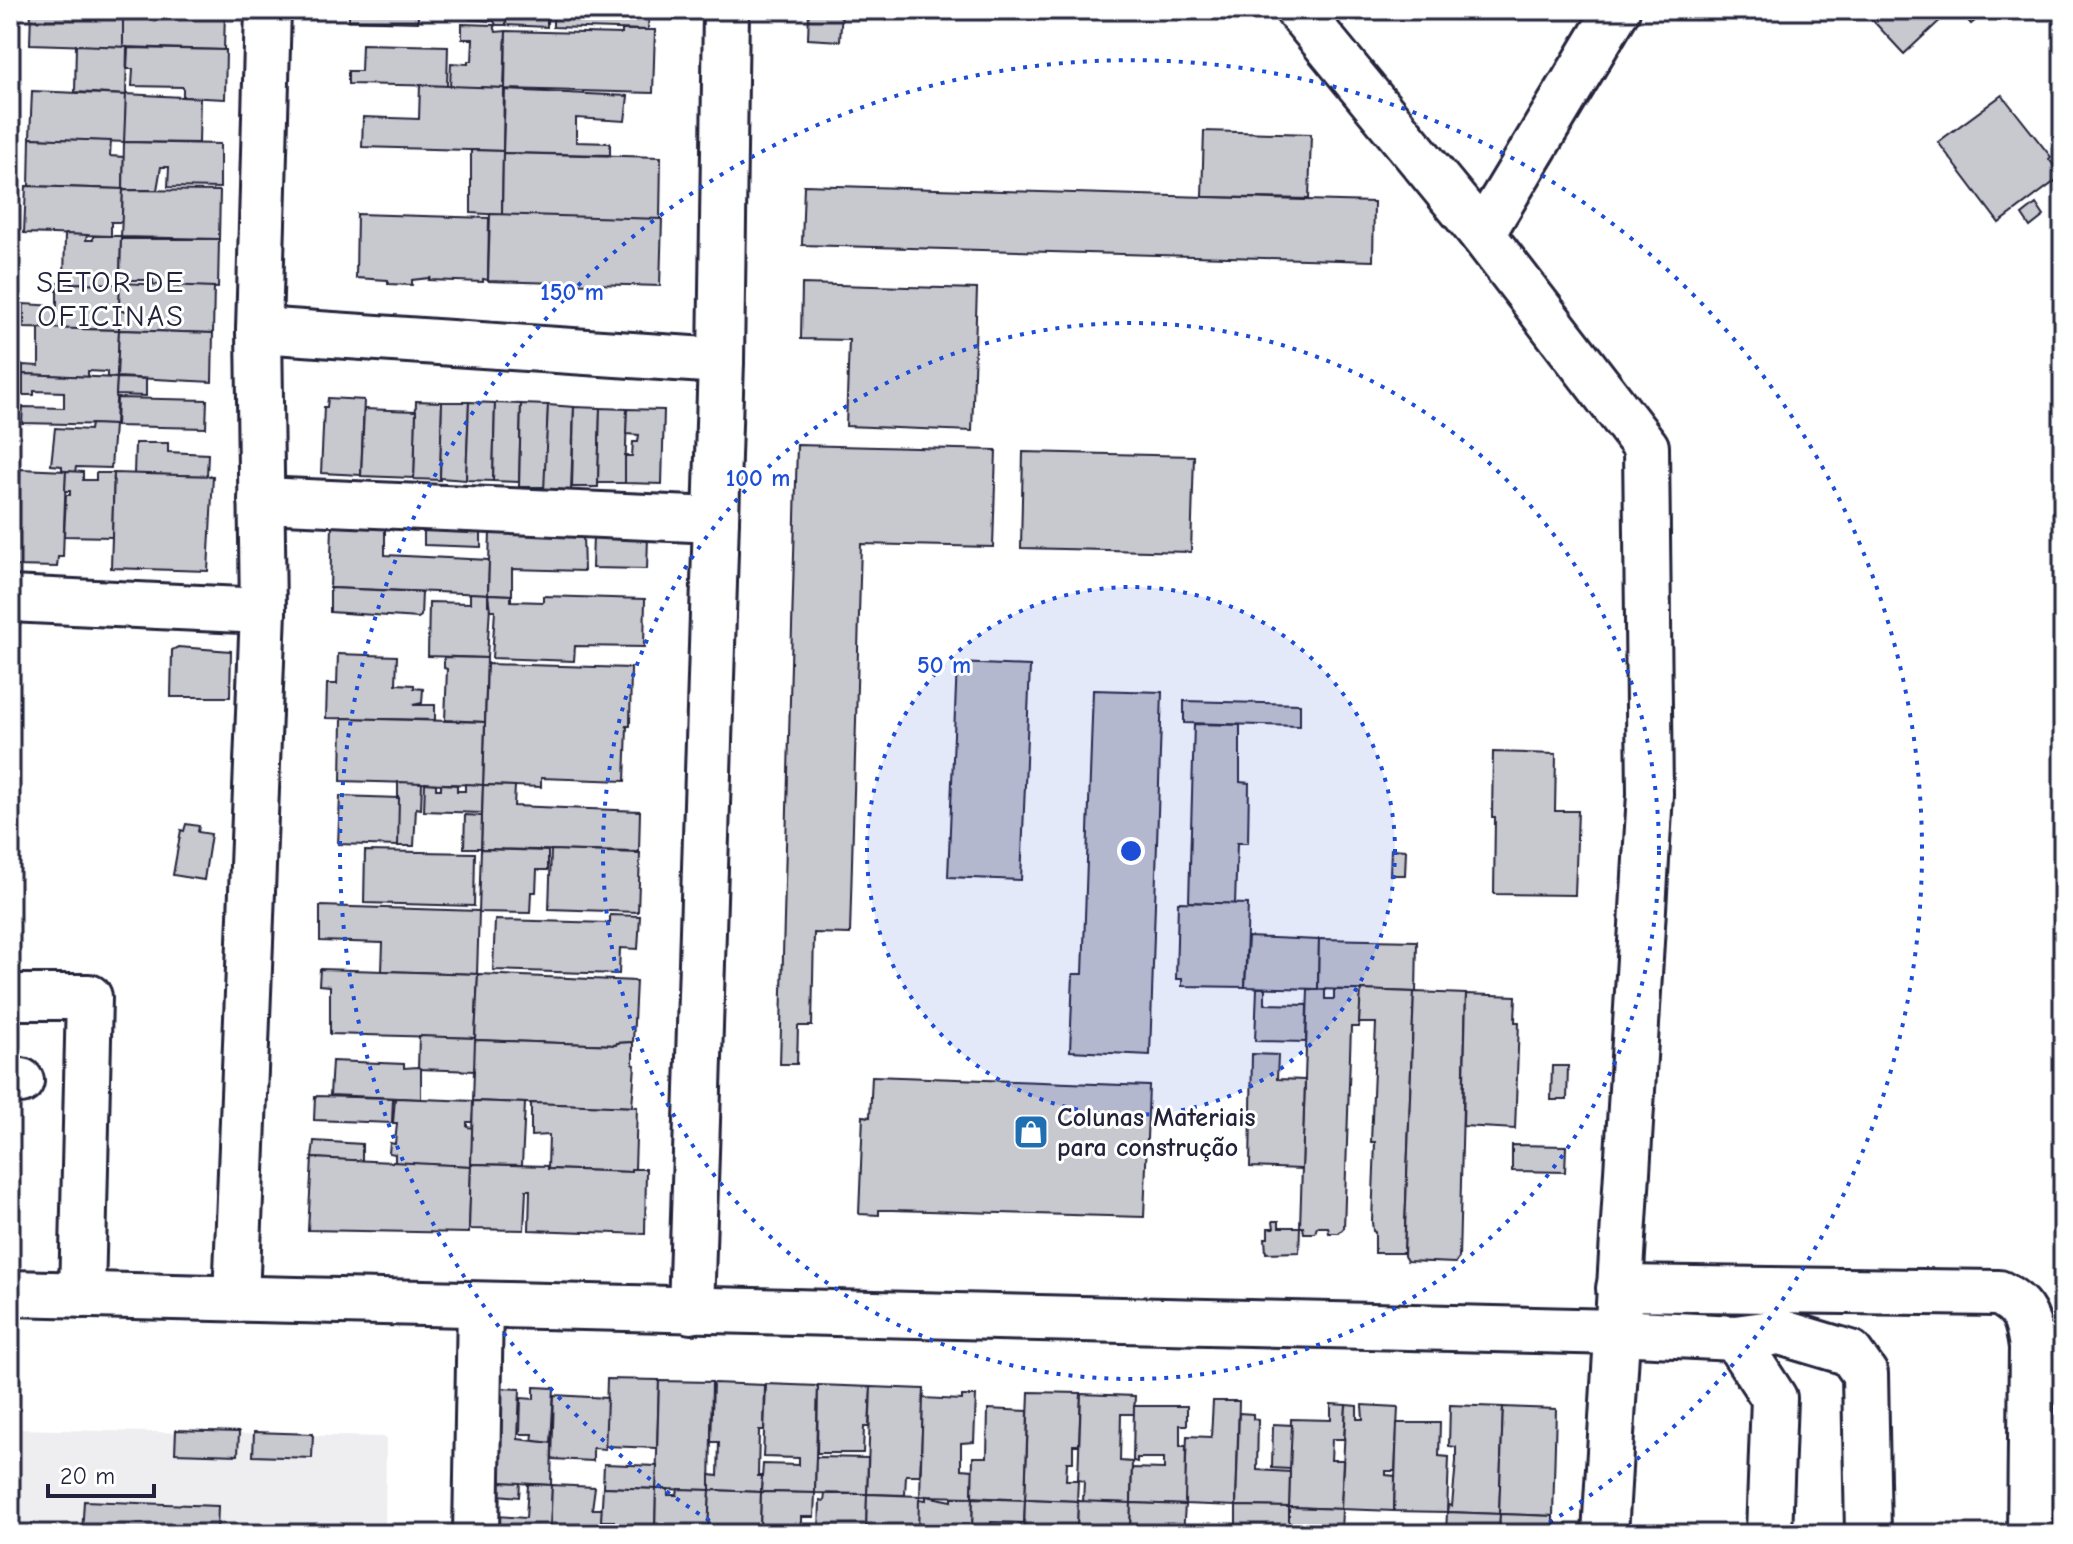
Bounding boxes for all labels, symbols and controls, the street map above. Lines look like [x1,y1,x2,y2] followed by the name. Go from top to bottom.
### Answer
[37,265,185,334] district label: SETOR DE OFICINAS
[540,278,604,306] text: 150 m
[726,464,790,492] text: 100 m
[917,651,971,679] text: 50 m
[1117,837,1145,865] centre of rings
[1057,1103,1256,1163] place label: Colunas Materiais para construção
[1012,1113,1050,1151] shop icon: Colunas Materiais para construção
[48,1448,154,1498] scale bar
[60,1462,115,1490] text: 20 m

